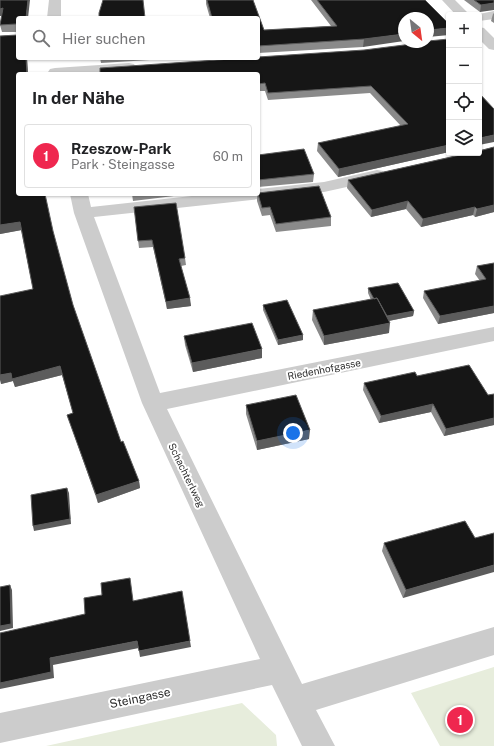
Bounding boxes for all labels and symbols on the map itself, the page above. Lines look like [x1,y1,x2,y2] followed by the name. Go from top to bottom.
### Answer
[398,12,434,48] north arrow
[286,356,362,382] street label: Riedenhofgasse
[283,423,303,443] your location
[166,441,208,509] street label: Schachterlweg
[108,685,172,711] street label: Steingasse
[447,705,473,735] pin: 1

